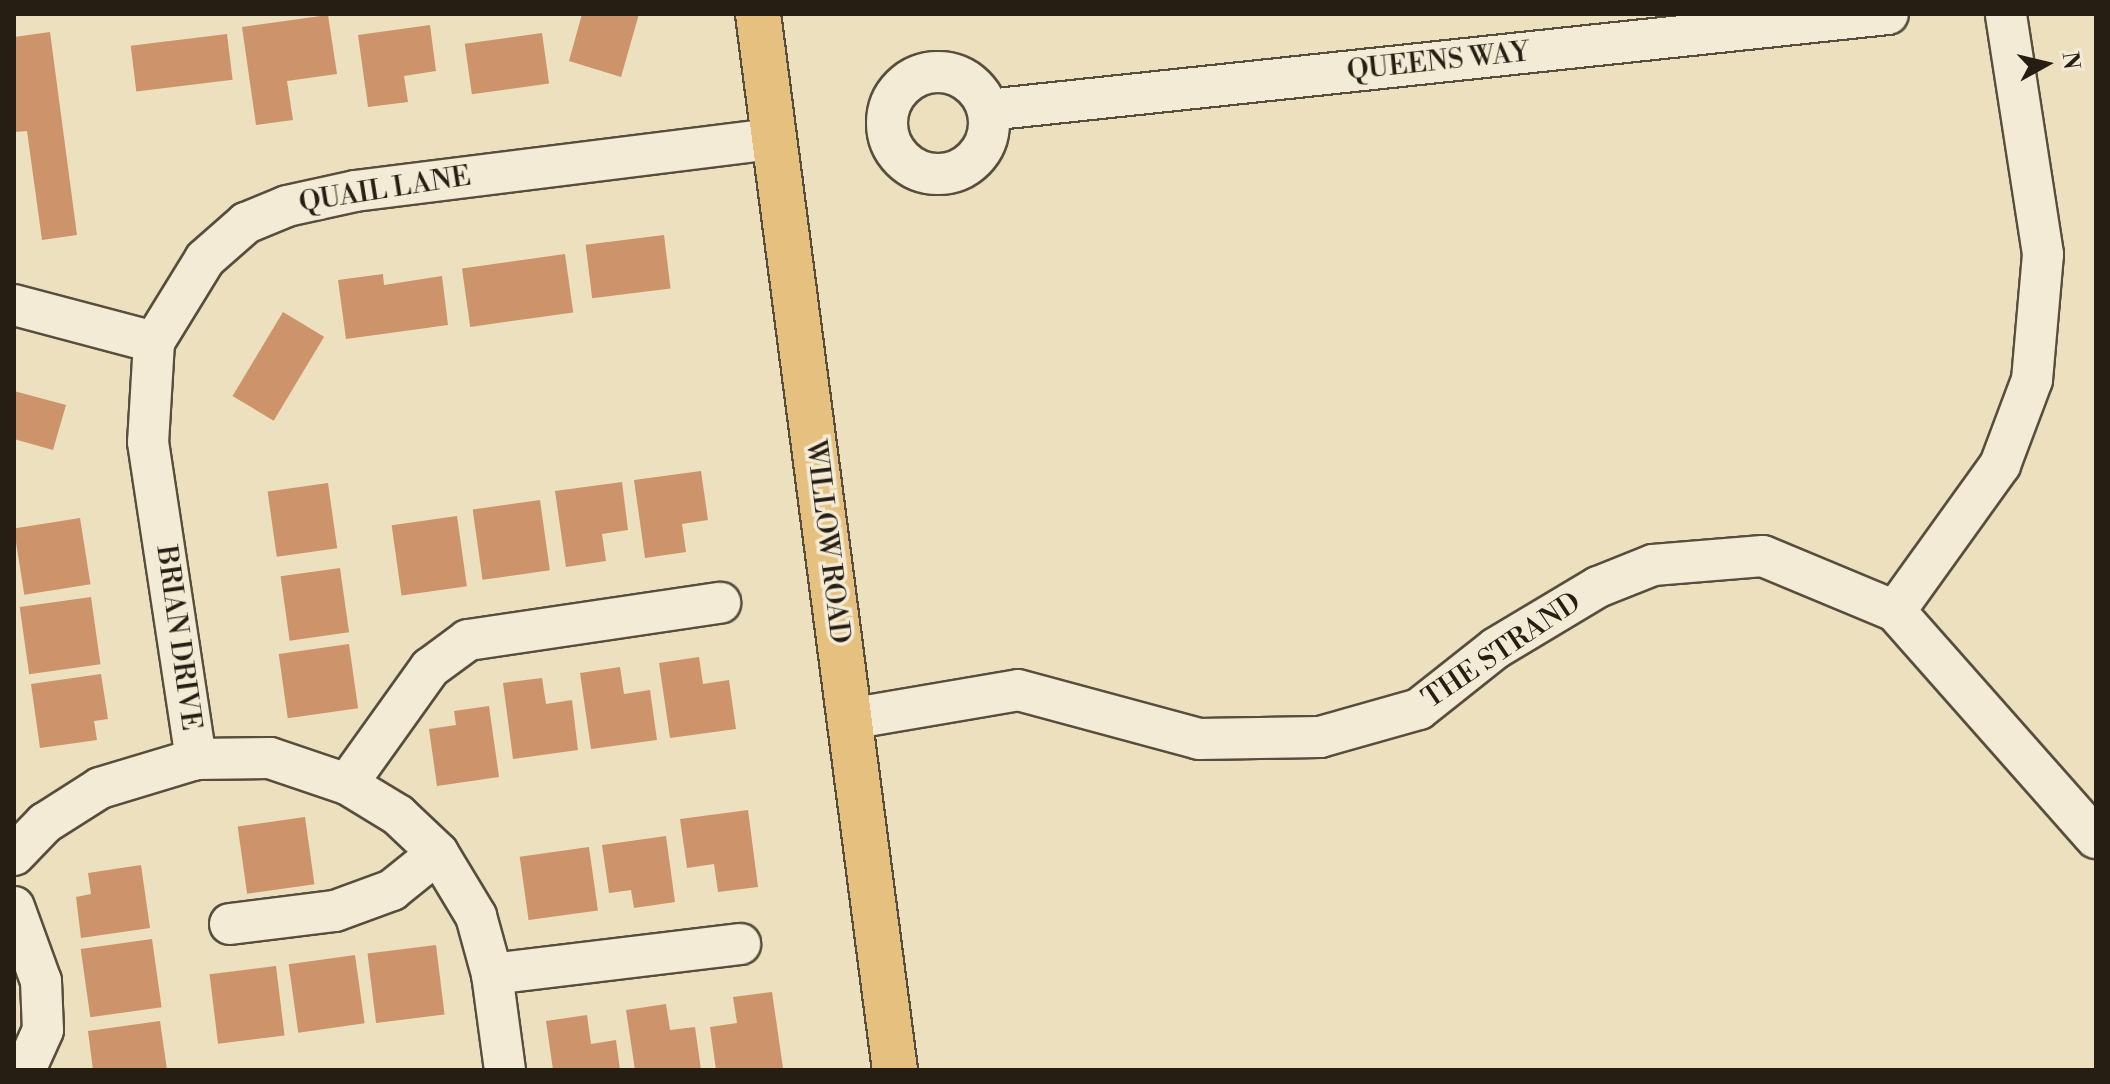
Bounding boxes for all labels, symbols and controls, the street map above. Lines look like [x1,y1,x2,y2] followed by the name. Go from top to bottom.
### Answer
[2006,24,2086,104] north arrow
[1345,36,1531,88] street label: QUEENS WAY
[2056,50,2085,71] text: N
[297,160,473,220] street label: QUAIL LANE
[798,438,856,646] street label: WILLOW ROAD
[148,543,208,733] street label: BRIAN DRIVE
[1417,586,1587,716] street label: THE STRAND

